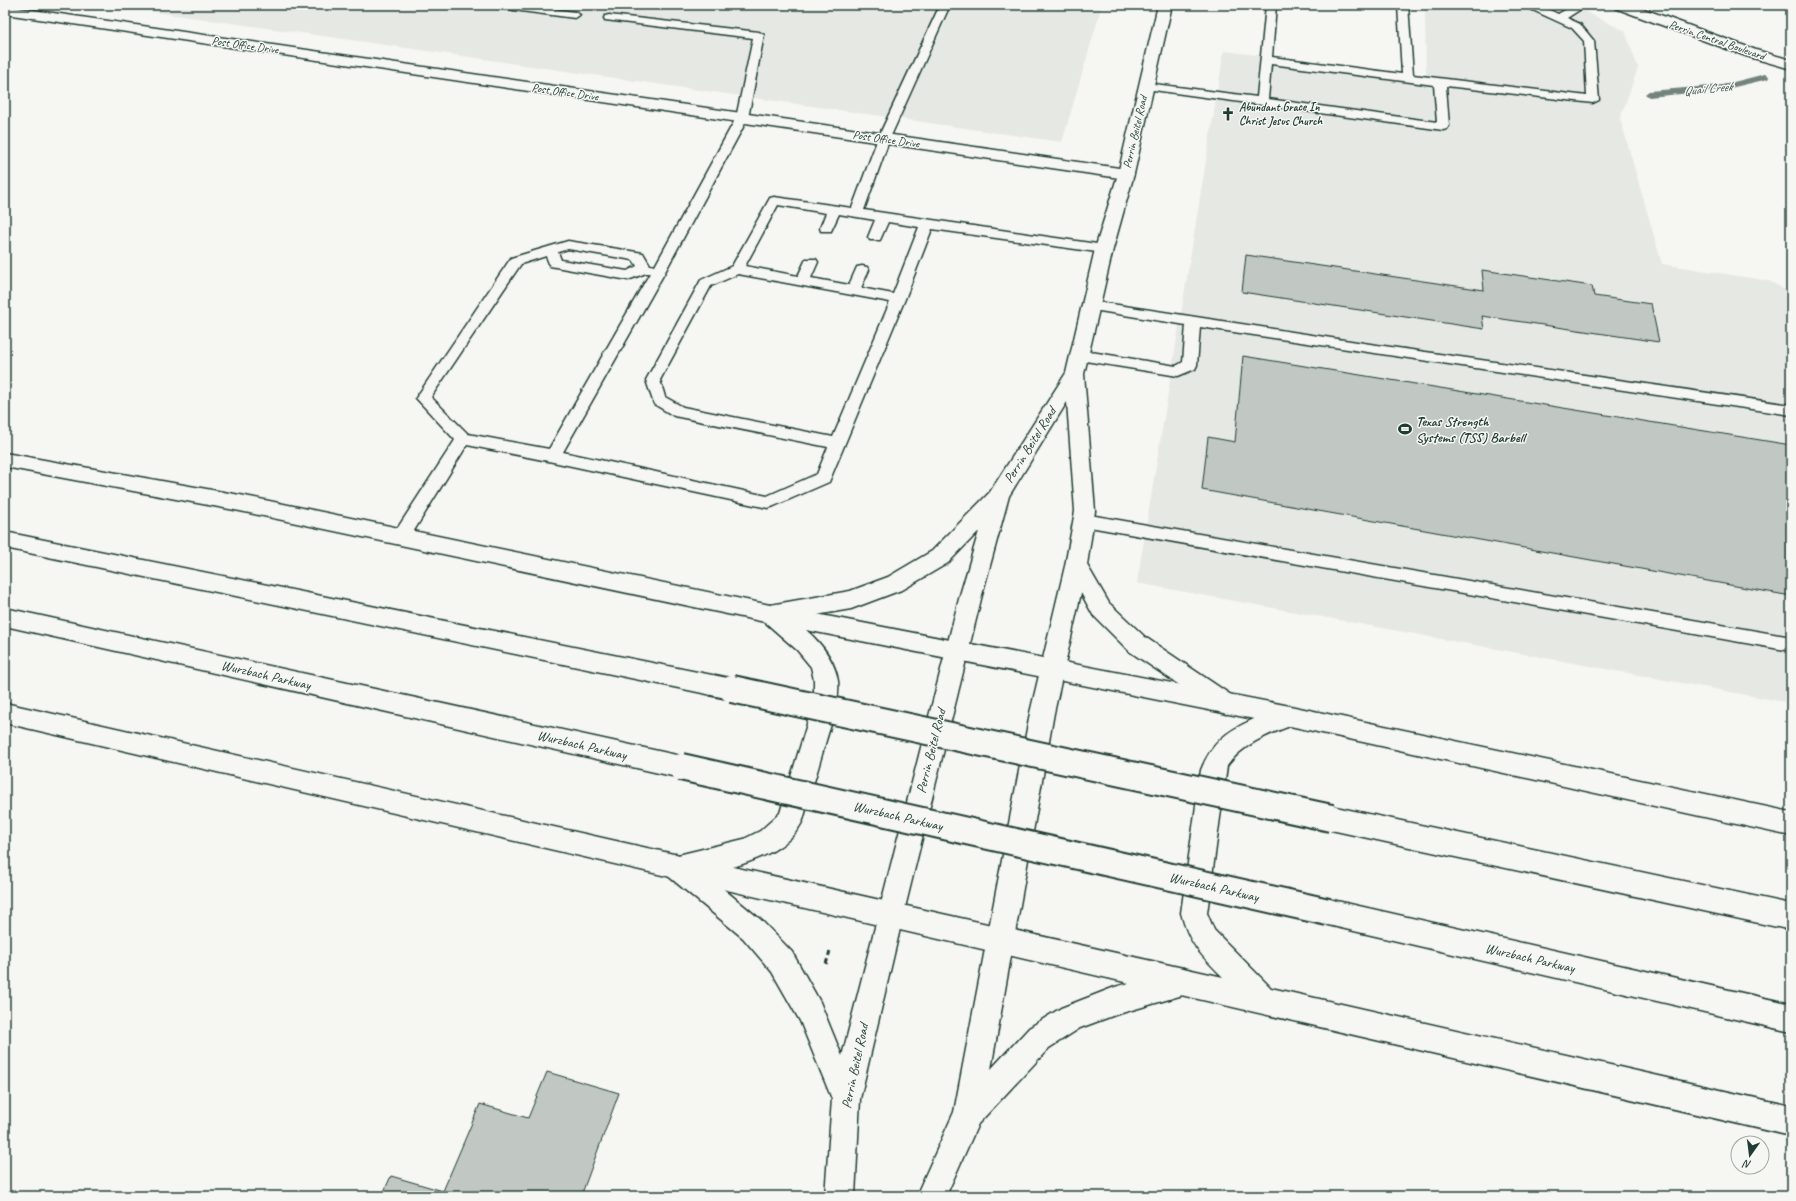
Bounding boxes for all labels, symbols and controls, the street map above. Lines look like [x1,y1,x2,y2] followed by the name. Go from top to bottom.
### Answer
[1667,16,1769,65] street label: Perrin Central Boulevard
[211,32,280,58] street label: Post Office Drive
[1683,78,1736,99] water label: Quail Creek
[531,79,600,105] street label: Post Office Drive
[1119,92,1152,170] street label: Perrin Beitel Road
[1239,99,1324,129] place label: Abundant Grace In Christ Jesus Church
[1220,106,1236,122] church icon: Abundant Grace In Christ Jesus Church
[852,126,921,152] street label: Post Office Drive
[1000,402,1061,486] street label: Perrin Beitel Road
[1416,413,1528,446] place label: Texas Strength Systems (TSS) Barbell
[1397,421,1413,437] sports icon: Texas Strength Systems (TSS) Barbell
[220,656,313,694] street label: Wurzbach Parkway
[912,705,950,795] street label: Perrin Beitel Road
[536,726,629,764] street label: Wurzbach Parkway
[852,797,945,835] street label: Wurzbach Parkway
[1168,868,1261,906] street label: Wurzbach Parkway
[1484,939,1577,977] street label: Wurzbach Parkway
[838,1019,873,1110] street label: Perrin Beitel Road
[1730,1135,1770,1175] north arrow
[1740,1157,1753,1172] text: N

